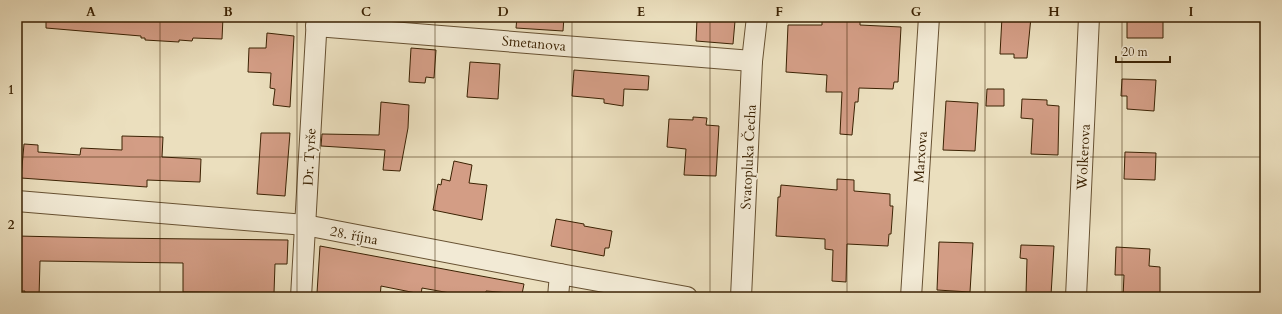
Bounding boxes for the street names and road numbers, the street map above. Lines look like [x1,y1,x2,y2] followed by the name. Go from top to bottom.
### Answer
[501,31,567,56] street label: Smetanova
[736,104,761,210] street label: Svatopluka Čecha
[1072,123,1095,192] street label: Wolkerova
[299,128,320,186] street label: Dr. Tyrše
[909,130,932,184] street label: Marxova
[328,222,380,249] street label: 28. října

